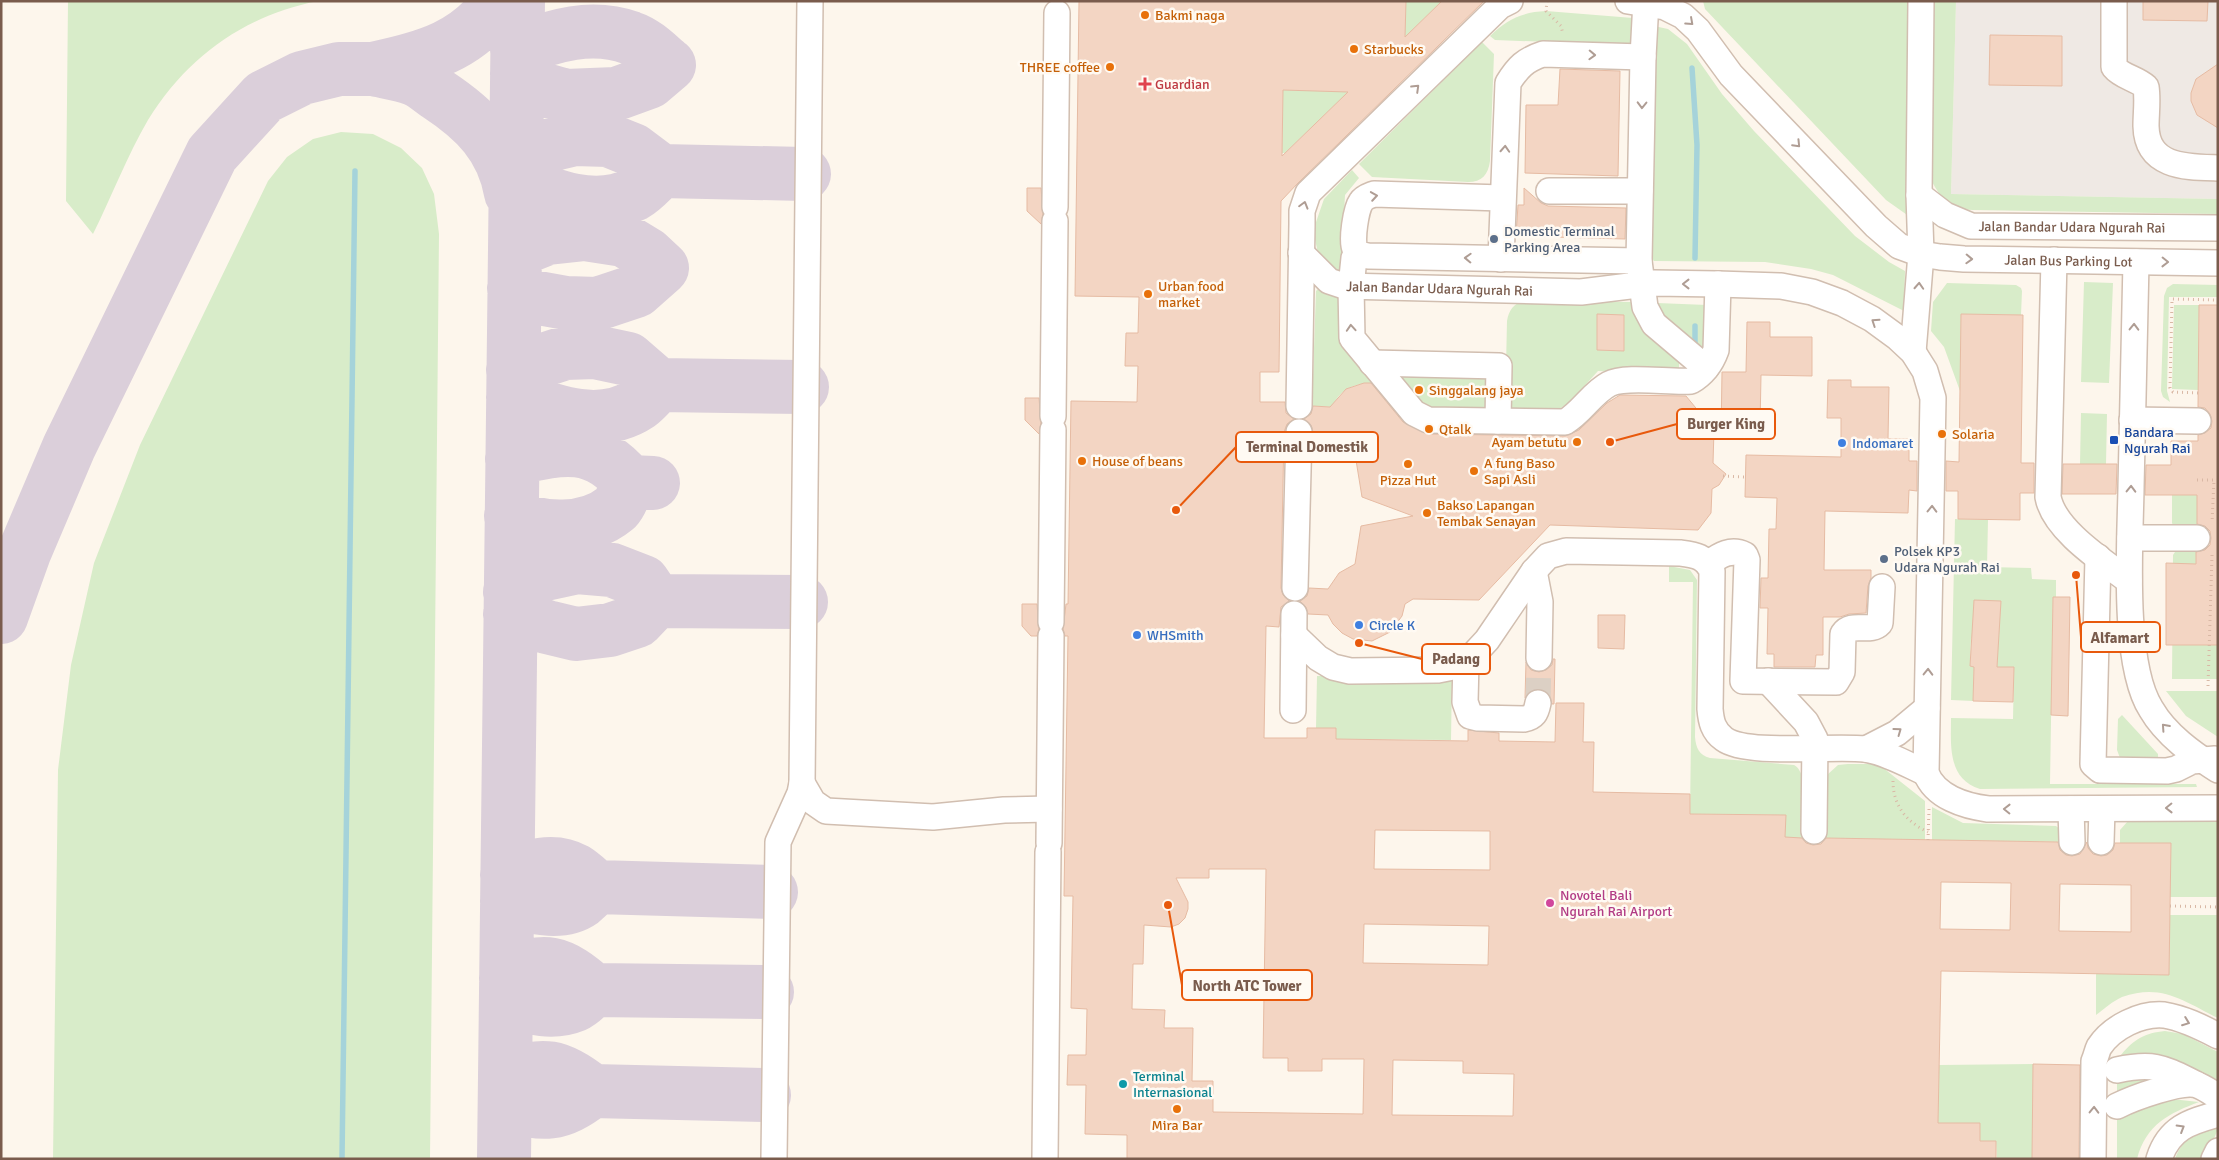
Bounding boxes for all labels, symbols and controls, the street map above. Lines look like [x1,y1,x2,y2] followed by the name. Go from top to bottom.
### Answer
[1155,7,1225,24] place label: Bakmi naga
[1139,9,1151,21] marker: Bakmi naga
[1684,17,1693,26] one-way arrow
[1364,41,1424,58] place label: Starbucks
[1348,43,1360,55] marker: Starbucks
[1588,50,1596,60] one-way arrow
[1020,59,1100,76] place label: THREE coffee
[1104,61,1116,73] marker: THREE coffee
[1155,76,1210,93] place label: Guardian
[1139,78,1151,90] marker: Guardian
[1410,85,1419,94] one-way arrow
[1637,102,1647,110] one-way arrow
[1791,138,1800,147] one-way arrow
[1499,145,1510,153] one-way arrow
[1370,191,1379,201] one-way arrow
[1299,201,1309,210] one-way arrow
[1978,218,2165,236] street label: Jalan Bandar Udara Ngurah Rai
[1504,223,1615,256] place label: Domestic Terminal Parking Area
[1488,233,1500,245] marker: Domestic Terminal Parking Area
[2004,251,2133,270] street label: Jalan Bus Parking Lot
[1464,253,1472,263] one-way arrow
[1966,254,1974,264] one-way arrow
[2162,257,2170,267] one-way arrow
[1158,278,1224,311] place label: Urban food market
[1346,278,1533,299] street label: Jalan Bandar Udara Ngurah Rai
[1681,278,1689,289] one-way arrow
[1914,282,1925,290] one-way arrow
[1142,288,1154,300] marker: Urban food market
[1872,319,1881,328] one-way arrow
[2129,322,2140,330] one-way arrow
[1346,324,1357,332] one-way arrow
[1429,382,1524,399] place label: Singgalang jaya
[1413,384,1425,396] marker: Singgalang jaya
[1677,409,1775,439] callout: Burger King
[1687,415,1765,433] text: Burger King
[1439,421,1471,438] place label: Qtalk
[1423,423,1435,435] marker: Qtalk
[2124,424,2191,457] place label: Bandara Ngurah Rai
[1952,426,1995,443] place label: Solaria
[1936,428,1948,440] marker: Solaria
[1236,432,1378,462] callout: Terminal Domestik
[1491,434,1567,451] place label: Ayam betutu
[2108,434,2120,446] marker: Bandara Ngurah Rai
[1852,435,1914,452] place label: Indomaret
[1571,436,1583,448] marker: Ayam betutu
[1836,437,1848,449] marker: Indomaret
[1246,438,1368,456] text: Terminal Domestik
[1092,453,1183,470] place label: House of beans
[1076,455,1088,467] marker: House of beans
[1484,455,1555,488] place label: A fung Baso Sapi Asli
[1402,458,1414,470] marker: Pizza Hut
[1468,465,1480,477] marker: A fung Baso Sapi Asli
[1380,472,1436,489] place label: Pizza Hut
[2126,485,2136,492] one-way arrow
[1437,497,1536,530] place label: Bakso Lapangan Tembak Senayan
[1927,505,1937,513] one-way arrow
[1421,507,1433,519] marker: Bakso Lapangan Tembak Senayan
[1894,543,2000,576] place label: Polsek KP3 Udara Ngurah Rai
[1878,553,1890,565] marker: Polsek KP3 Udara Ngurah Rai
[1369,617,1416,634] place label: Circle K
[1353,619,1365,631] marker: Circle K
[2081,622,2160,652] callout: Alfamart
[1147,627,1204,644] place label: WHSmith
[1131,629,1143,641] marker: WHSmith
[2090,629,2150,647] text: Alfamart
[1422,644,1490,674] callout: Padang
[1432,650,1480,668] text: Padang
[1923,668,1933,676] one-way arrow
[2162,724,2171,733] one-way arrow
[1892,728,1902,737] one-way arrow
[2165,803,2172,813] one-way arrow
[2002,804,2010,814] one-way arrow
[1560,887,1672,920] place label: Novotel Bali Ngurah Rai Airport
[1544,897,1556,909] marker: Novotel Bali Ngurah Rai Airport
[1182,970,1312,1000] callout: North ATC Tower
[1192,977,1302,995] text: North ATC Tower
[2182,1016,2190,1026] one-way arrow
[1133,1068,1212,1101] place label: Terminal Internasional
[1117,1078,1129,1090] marker: Terminal Internasional
[1171,1103,1183,1115] marker: Mira Bar
[2089,1106,2099,1114] one-way arrow
[1151,1117,1203,1134] place label: Mira Bar
[2175,1124,2184,1134] one-way arrow

